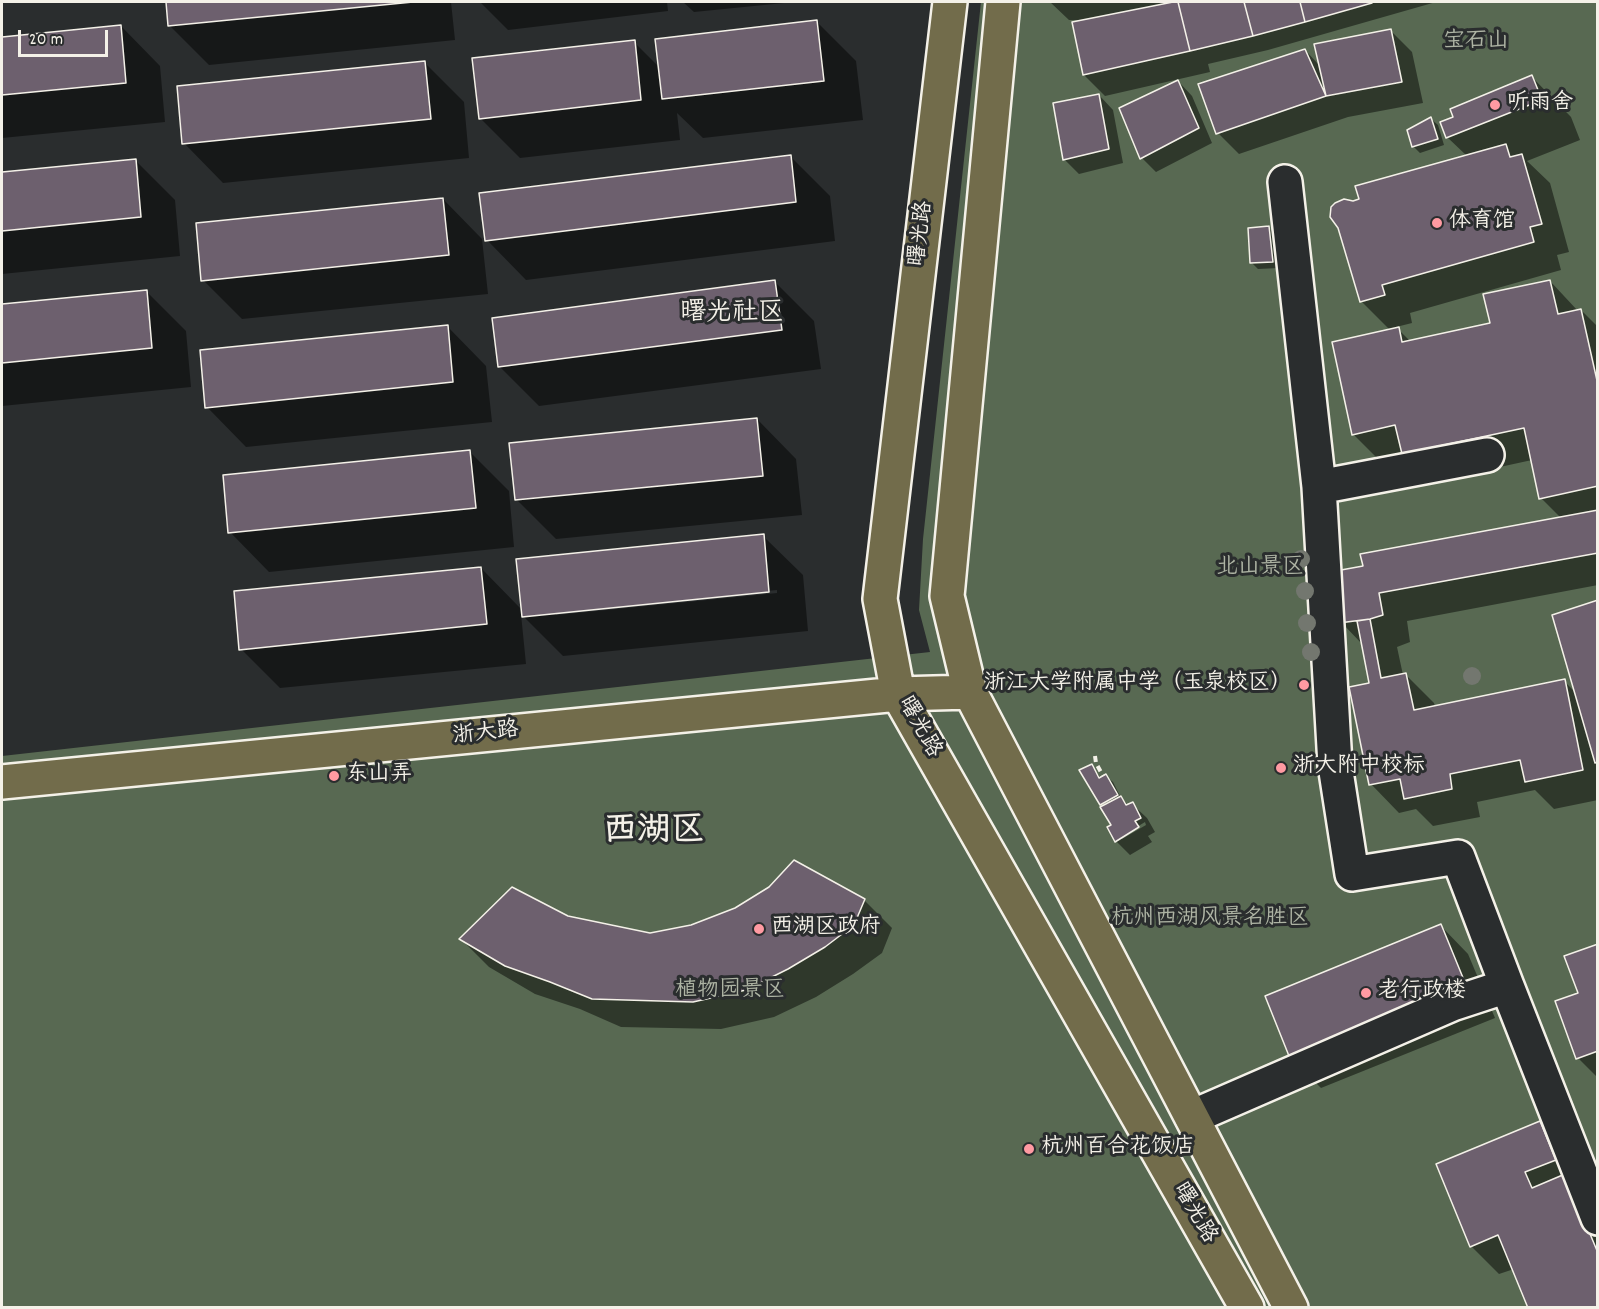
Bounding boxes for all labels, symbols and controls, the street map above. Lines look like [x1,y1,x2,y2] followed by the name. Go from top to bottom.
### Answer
[21,18,111,56] scale bar
[29,28,63,53] text: 20 m
[1443,30,1509,56] park label: 宝石山
[1507,92,1573,118] place label: 听雨舍
[1488,98,1502,112] marker: 听雨舍
[906,200,940,268] street label: 曙光路
[1449,210,1515,236] place label: 体育馆
[1430,216,1444,230] marker: 体育馆
[680,299,784,331] district label: 曙光社区
[1216,556,1304,582] park label: 北山景区
[984,672,1292,698] place label: 浙江大学附属中学（玉泉校区）
[1297,678,1311,692] marker: 浙江大学附属中学（玉泉校区）
[890,693,946,763] street label: 曙光路
[452,718,520,752] street label: 浙大路
[1293,755,1425,781] place label: 浙大附中校标
[1274,761,1288,775] marker: 浙大附中校标
[346,763,412,789] place label: 东山弄
[327,769,341,783] marker: 东山弄
[603,814,705,854] district label: 西湖区
[1111,907,1309,933] park label: 杭州西湖风景名胜区
[771,916,881,942] place label: 西湖区政府
[752,922,766,936] marker: 西湖区政府
[675,979,785,1005] park label: 植物园景区
[1378,980,1466,1006] place label: 老行政楼
[1359,986,1373,1000] marker: 老行政楼
[1041,1136,1195,1162] place label: 杭州百合花饭店
[1022,1142,1036,1156] marker: 杭州百合花饭店
[1165,1179,1221,1249] street label: 曙光路

